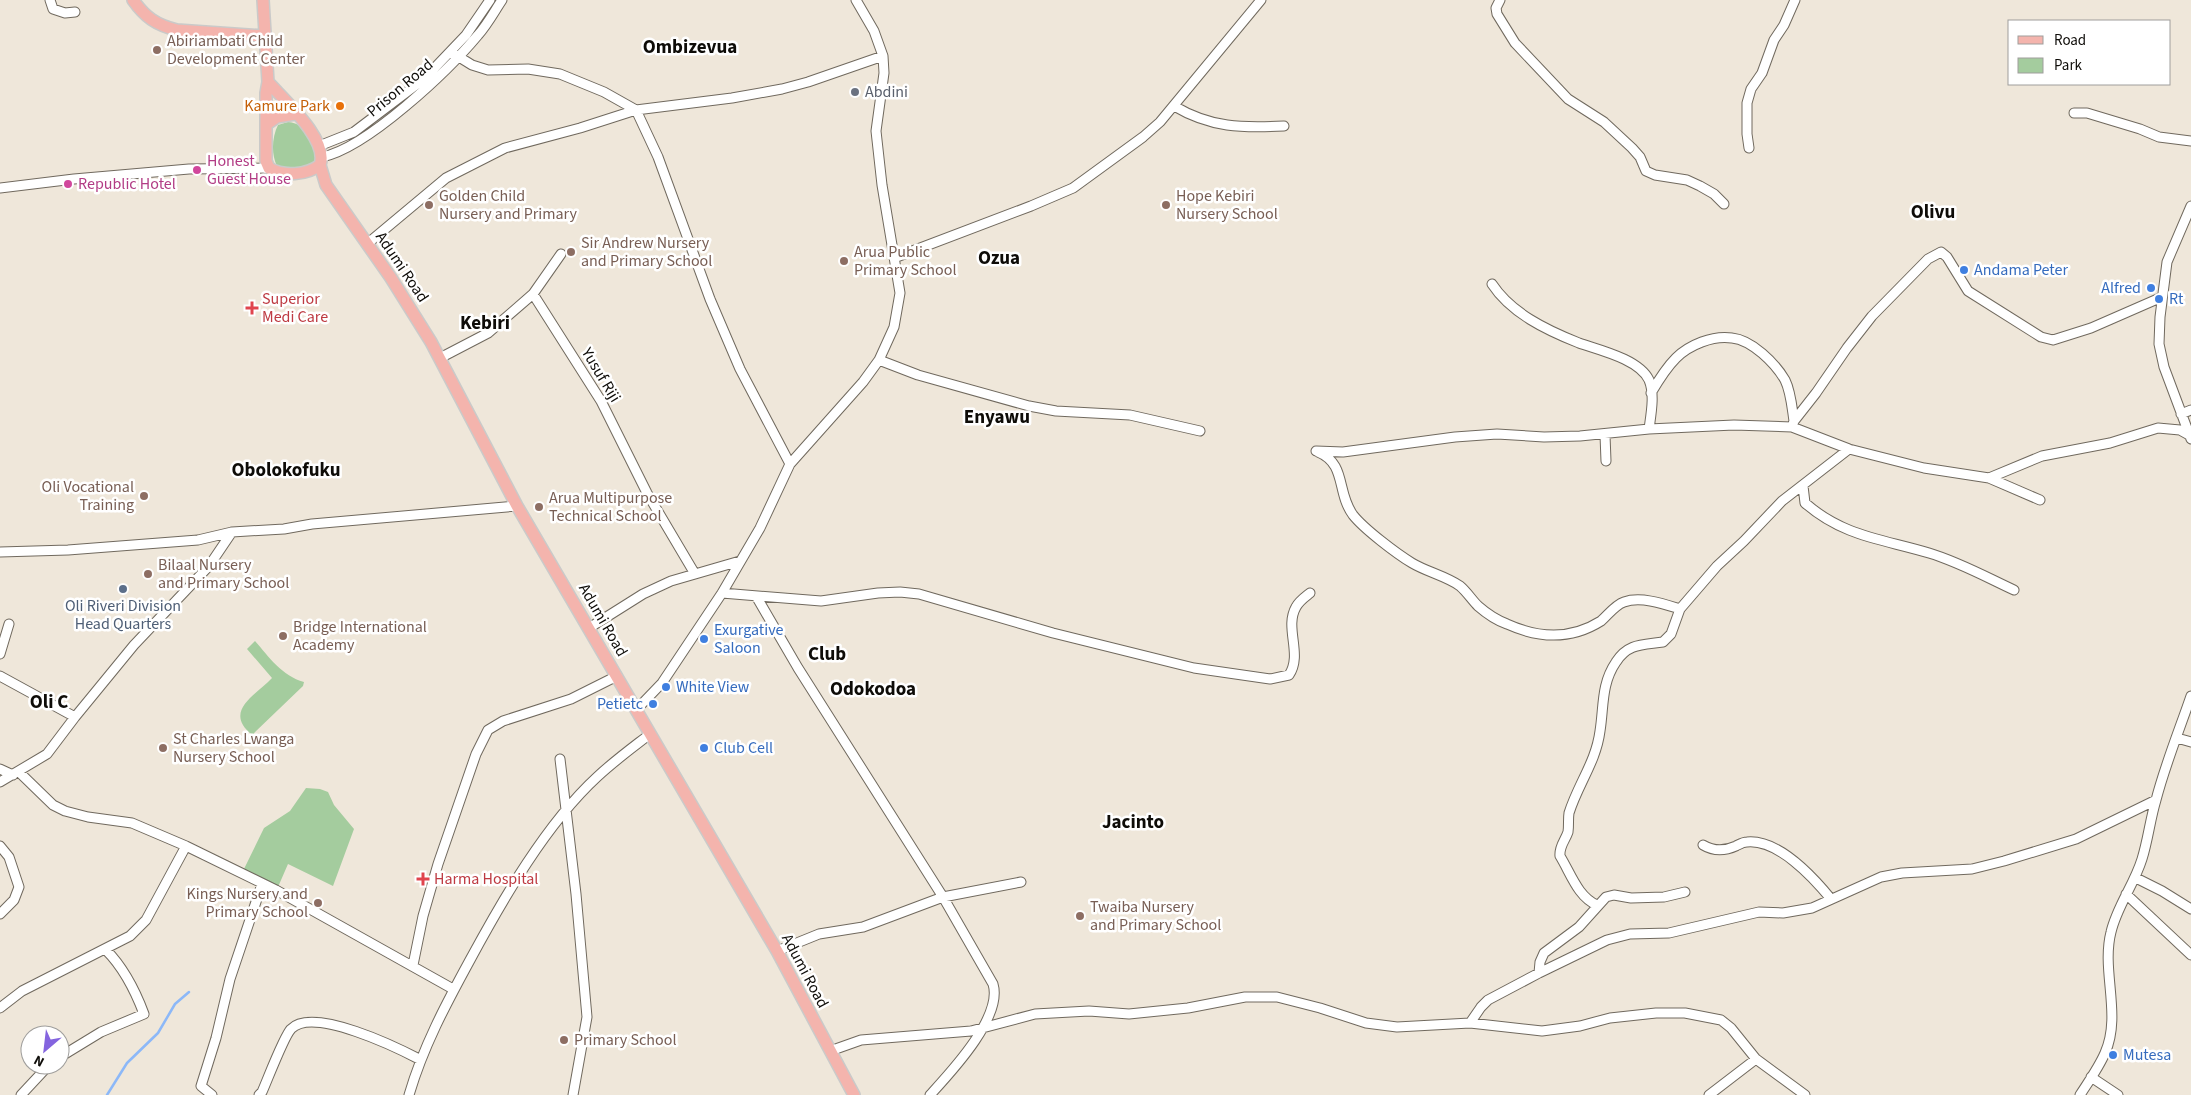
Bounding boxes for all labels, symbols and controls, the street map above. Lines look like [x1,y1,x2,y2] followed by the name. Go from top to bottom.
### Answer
[2008,20,2171,85] legend
[167,30,305,70] place label: Abiriambati Child Development Center
[2054,30,2086,51] text: Road
[643,34,737,61] district label: Ombizevua
[151,44,163,56] marker: Abiriambati Child Development Center
[362,54,438,122] street label: Prison Road
[2054,55,2083,76] text: Park
[865,81,908,103] place label: Abdini
[849,86,861,98] marker: Abdini
[244,95,330,117] place label: Kamure Park
[334,100,346,112] marker: Kamure Park
[207,150,291,190] place label: Honest Guest House
[191,164,203,176] marker: Honest Guest House
[78,173,176,195] place label: Republic Hotel
[62,178,74,190] marker: Republic Hotel
[439,185,578,225] place label: Golden Child Nursery and Primary
[1176,185,1278,225] place label: Hope Kebiri Nursery School
[423,199,435,211] marker: Golden Child Nursery and Primary
[1160,199,1172,211] marker: Hope Kebiri Nursery School
[1911,199,1955,226] district label: Olivu
[370,227,434,307] street label: Adumi Road
[581,232,712,272] place label: Sir Andrew Nursery and Primary School
[854,241,956,281] place label: Arua Public Primary School
[978,245,1020,272] district label: Ozua
[565,246,577,258] marker: Sir Andrew Nursery and Primary School
[838,255,850,267] marker: Arua Public Primary School
[1974,259,2068,281] place label: Andama Peter
[1958,264,1970,276] marker: Andama Peter
[2101,277,2141,299] place label: Alfred
[2145,282,2157,294] marker: Alfred
[262,288,328,328] place label: Superior Medi Care
[2169,288,2184,310] place label: Rt
[2153,293,2165,305] marker: Rt
[246,302,258,314] marker: Superior Medi Care
[460,310,510,337] district label: Kebiri
[576,343,626,406] street label: Yusuf Riji
[964,404,1030,431] district label: Enyawu
[232,457,340,484] district label: Obolokofuku
[42,476,134,516] place label: Oli Vocational Training
[549,487,672,527] place label: Arua Multipurpose Technical School
[138,490,150,502] marker: Oli Vocational Training
[533,501,545,513] marker: Arua Multipurpose Technical School
[158,554,289,594] place label: Bilaal Nursery and Primary School
[142,568,154,580] marker: Bilaal Nursery and Primary School
[573,579,633,661] street label: Adumi Road
[117,583,129,595] marker: Oli Riveri Division Head Quarters
[65,595,181,635] place label: Oli Riveri Division Head Quarters
[293,616,427,656] place label: Bridge International Academy
[714,619,784,659] place label: Exurgative Saloon
[277,630,289,642] marker: Bridge International Academy
[698,633,710,645] marker: Exurgative Saloon
[808,641,846,668] district label: Club
[676,676,750,698] place label: White View
[830,676,916,703] district label: Odokodoa
[660,681,672,693] marker: White View
[30,689,68,716] district label: Oli C
[597,693,643,715] place label: Petietc
[647,698,659,710] marker: Petietc
[173,728,294,768] place label: St Charles Lwanga Nursery School
[714,737,773,759] place label: Club Cell
[157,742,169,754] marker: St Charles Lwanga Nursery School
[698,742,710,754] marker: Club Cell
[1102,809,1164,836] district label: Jacinto
[434,868,538,890] place label: Harma Hospital
[416,872,430,886] marker: Harma Hospital
[187,883,308,923] place label: Kings Nursery and Primary School
[1090,896,1221,936] place label: Twaiba Nursery and Primary School
[312,897,324,909] marker: Kings Nursery and Primary School
[1074,910,1086,922] marker: Twaiba Nursery and Primary School
[776,930,834,1012] street label: Adumi Road
[20,1025,70,1075] north arrow
[574,1029,676,1051] place label: Primary School
[558,1034,570,1046] marker: Primary School
[2123,1044,2171,1066] place label: Mutesa
[2107,1049,2119,1061] marker: Mutesa
[31,1050,48,1072] text: N

